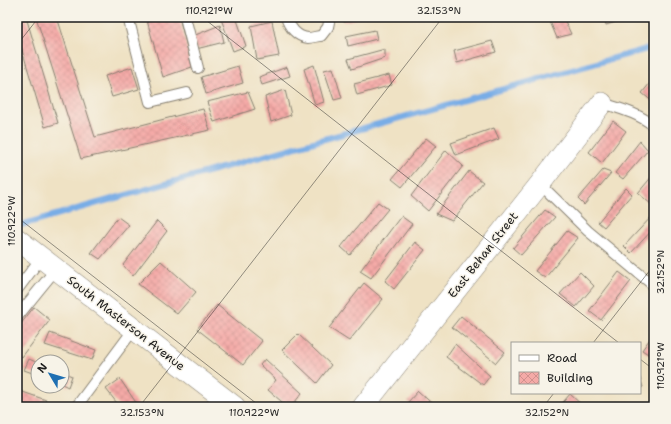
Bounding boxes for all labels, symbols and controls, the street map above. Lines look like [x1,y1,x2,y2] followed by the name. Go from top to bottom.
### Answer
[185,4,233,17] text: 110.921°W
[417,4,461,17] text: 32.153°N
[5,195,18,246] text: 110.922°W
[444,209,522,301] street label: East Behan Street
[654,250,667,294] text: 32.152°N
[64,272,188,374] street label: South Masterson Avenue
[511,342,641,394] legend
[654,342,667,390] text: 110.921°W
[547,350,578,366] text: Road
[30,354,70,394] north arrow
[34,360,51,376] text: N
[547,370,593,386] text: Building
[120,406,164,419] text: 32.153°N
[229,406,280,419] text: 110.922°W
[525,406,569,419] text: 32.152°N

